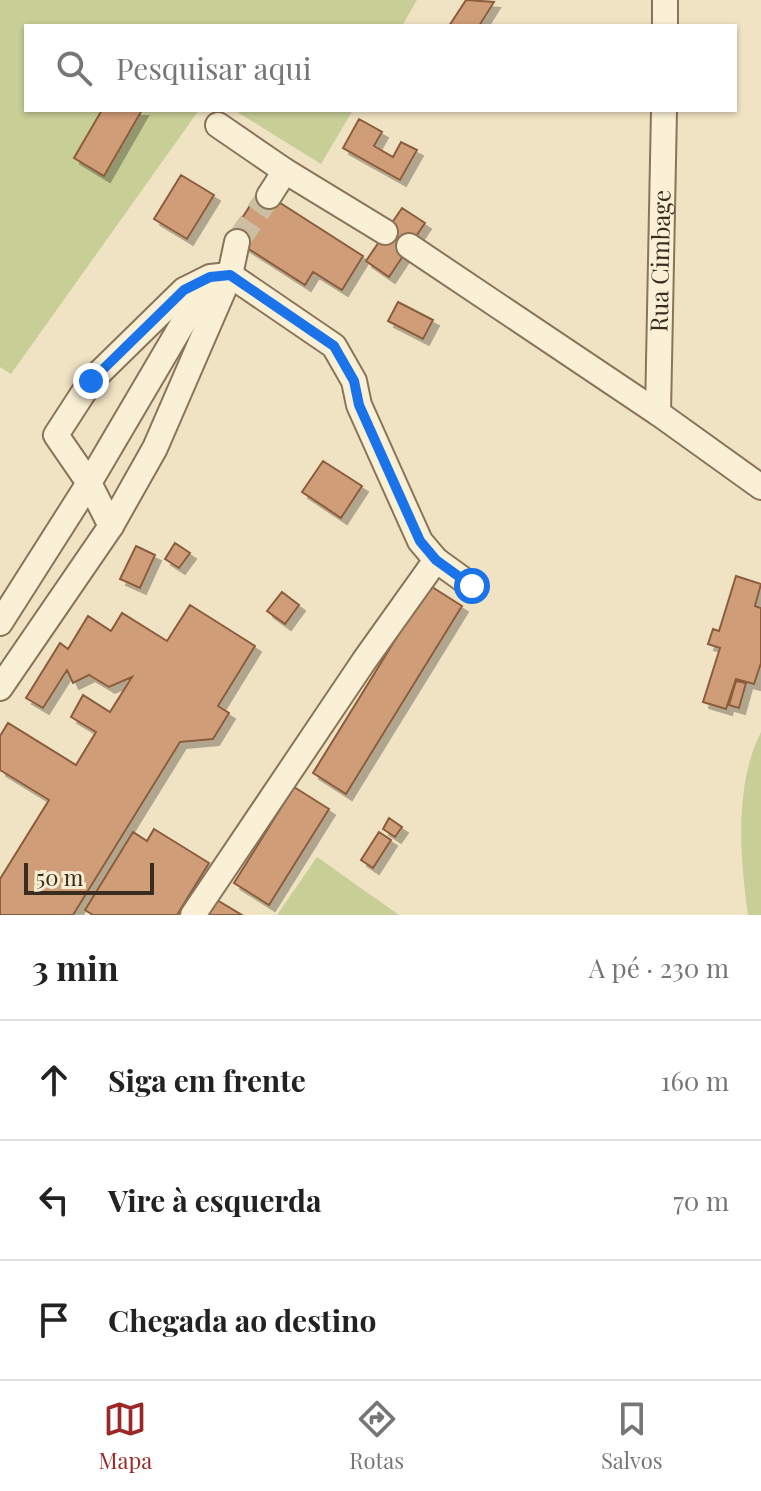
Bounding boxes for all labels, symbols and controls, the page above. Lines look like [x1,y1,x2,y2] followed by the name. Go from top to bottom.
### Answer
[24,24,737,112] search box
[52,46,96,90] icon: search
[116,48,312,88] text: Pesquisar aqui
[642,190,676,332] street label: Rua Cimbage
[73,363,109,399] route end
[454,568,490,604] route start
[24,859,154,895] scale bar
[36,862,83,892] text: 50 m
[32,944,119,990] text: 3 min
[589,950,729,985] text: A pé · 230 m
[32,1058,76,1102] icon: ahead
[108,1060,306,1100] text: Siga em frente
[661,1063,729,1098] text: 160 m
[32,1178,76,1222] icon: left
[108,1180,321,1220] text: Vire à esquerda
[673,1183,729,1218] text: 70 m
[32,1298,76,1342] icon: arrive
[108,1300,376,1340] text: Chegada ao destino
[98,1397,152,1475] tab: Mapa
[349,1397,404,1475] tab: Rotas
[601,1397,663,1475] tab: Salvos

